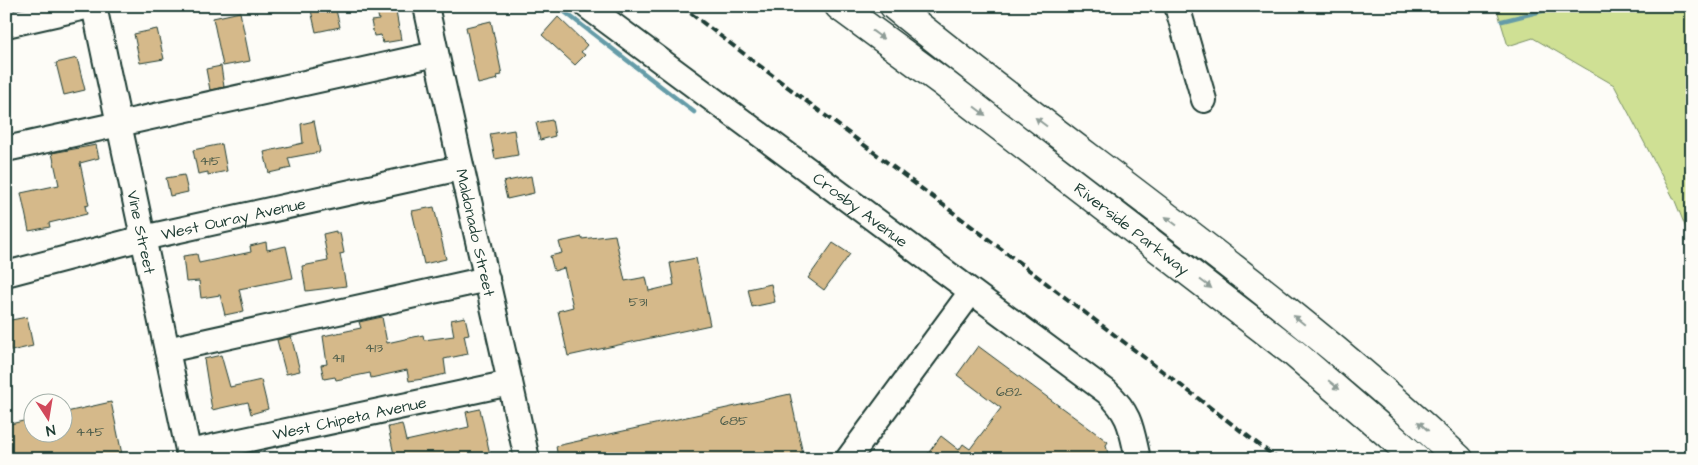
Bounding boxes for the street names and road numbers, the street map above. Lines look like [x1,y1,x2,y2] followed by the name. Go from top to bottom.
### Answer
[450,167,500,299] street label: Maldonado Street
[808,167,913,253] street label: Crosby Avenue
[1069,178,1194,282] street label: Riverside Parkway
[121,188,161,277] street label: Vine Street
[159,192,308,246] street label: West Ouray Avenue
[271,391,429,446] street label: West Chipeta Avenue

